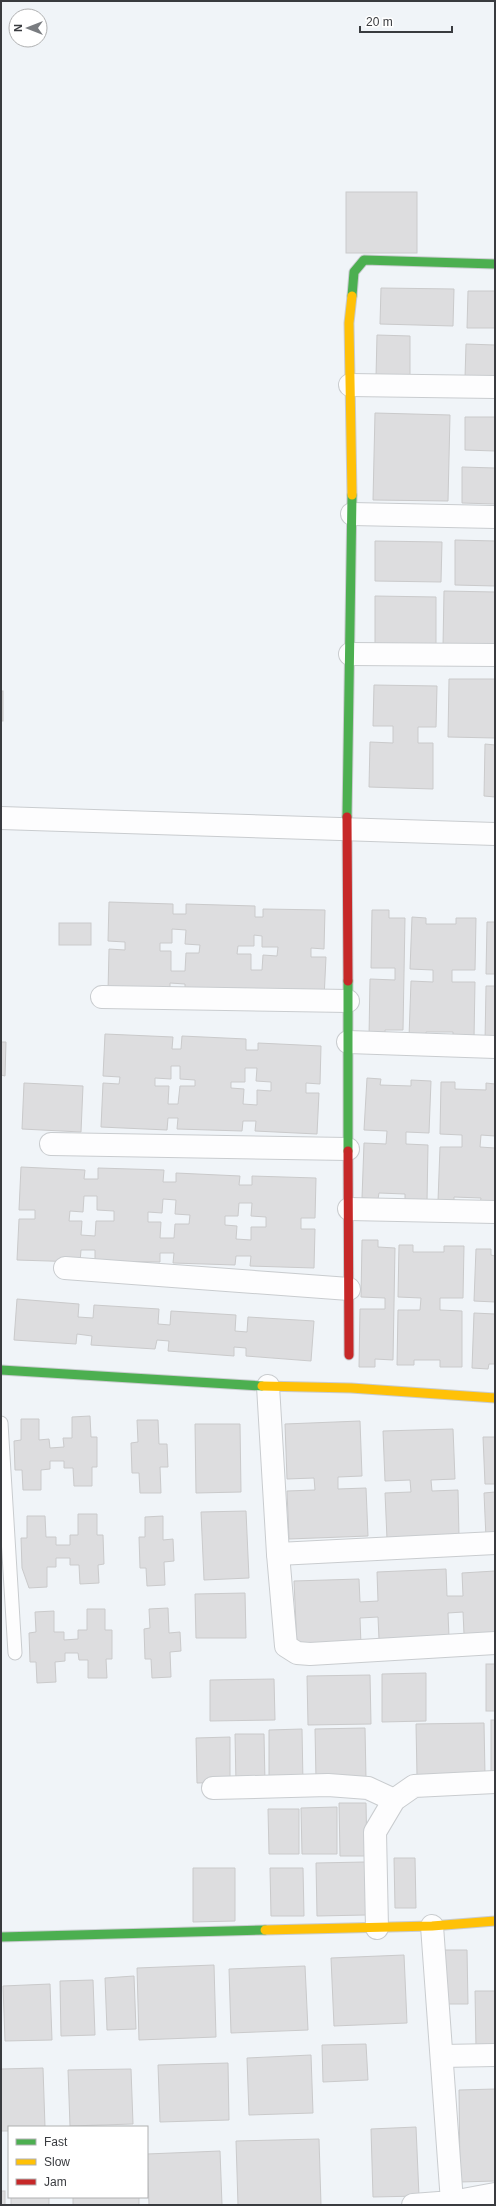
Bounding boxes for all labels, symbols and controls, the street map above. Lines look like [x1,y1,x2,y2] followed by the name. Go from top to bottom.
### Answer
[8,8,48,48] north arrow
[360,8,452,34] scale bar
[366,15,393,29] text: 20 m
[12,24,24,32] text: N
[8,2126,148,2198] legend
[44,2135,68,2149] text: Fast
[44,2155,70,2169] text: Slow
[44,2175,67,2189] text: Jam

